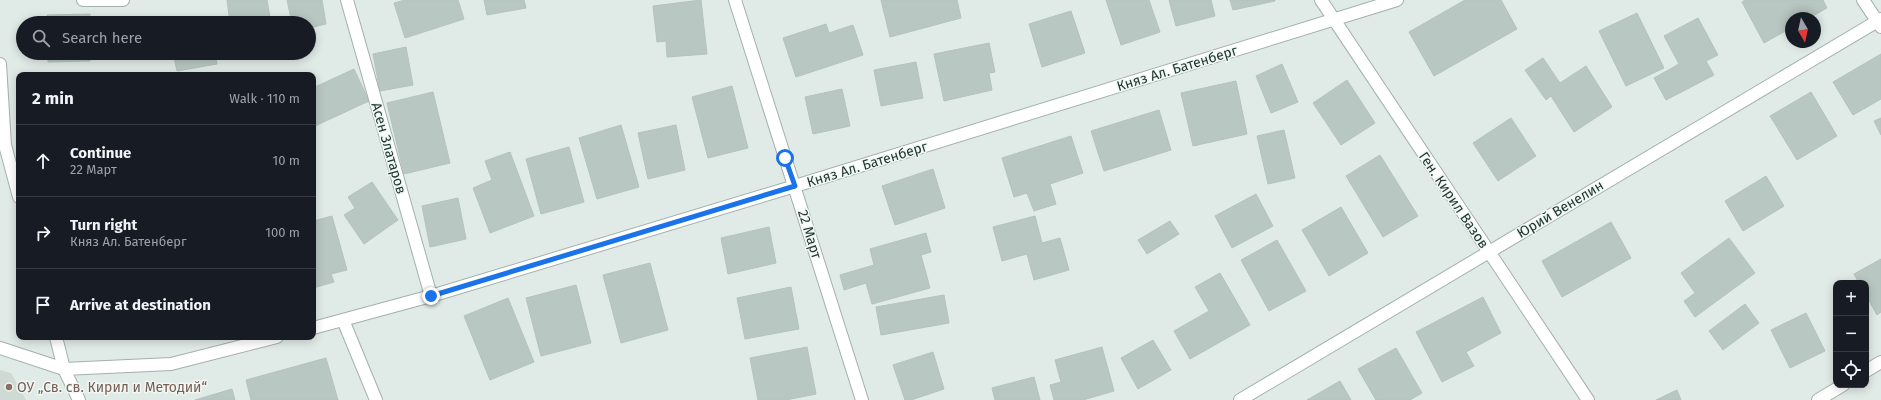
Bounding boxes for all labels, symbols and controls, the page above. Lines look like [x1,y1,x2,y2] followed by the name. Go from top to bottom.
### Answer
[1785,12,1821,48] north arrow
[16,16,316,60] search box
[30,27,52,49] icon: search
[62,29,142,47] text: Search here
[1115,42,1240,95] street label: Княз Ал. Батенберг
[32,88,74,109] text: 2 min
[229,91,300,106] text: Walk · 110 m
[367,100,410,196] street label: Асен Златаров
[805,138,930,191] street label: Княз Ал. Батенберг
[70,144,131,162] text: Continue
[776,149,794,167] route start
[1415,149,1492,252] street label: Ген. Кирил Вазов
[32,150,54,172] icon: ahead
[273,153,300,168] text: 10 m
[70,162,117,177] text: 22 Март
[1514,177,1607,242] street label: Юрий Венелин
[794,208,825,261] street label: 22 Март
[70,216,137,234] text: Turn right
[32,222,54,244] icon: right
[265,225,300,240] text: 100 m
[70,234,187,249] text: Княз Ал. Батенберг
[1833,280,1869,388] map controls
[1833,280,1869,316] button: +
[422,287,440,305] route end
[32,294,54,316] icon: arrive
[70,296,211,314] text: Arrive at destination
[1833,316,1869,352] button: −
[1833,352,1869,388] button: locate
[17,379,208,396] place label: ОУ „Св. св. Кирил и Методий“
[4,382,14,392] marker: ОУ „Св. св. Кирил и Методий“

